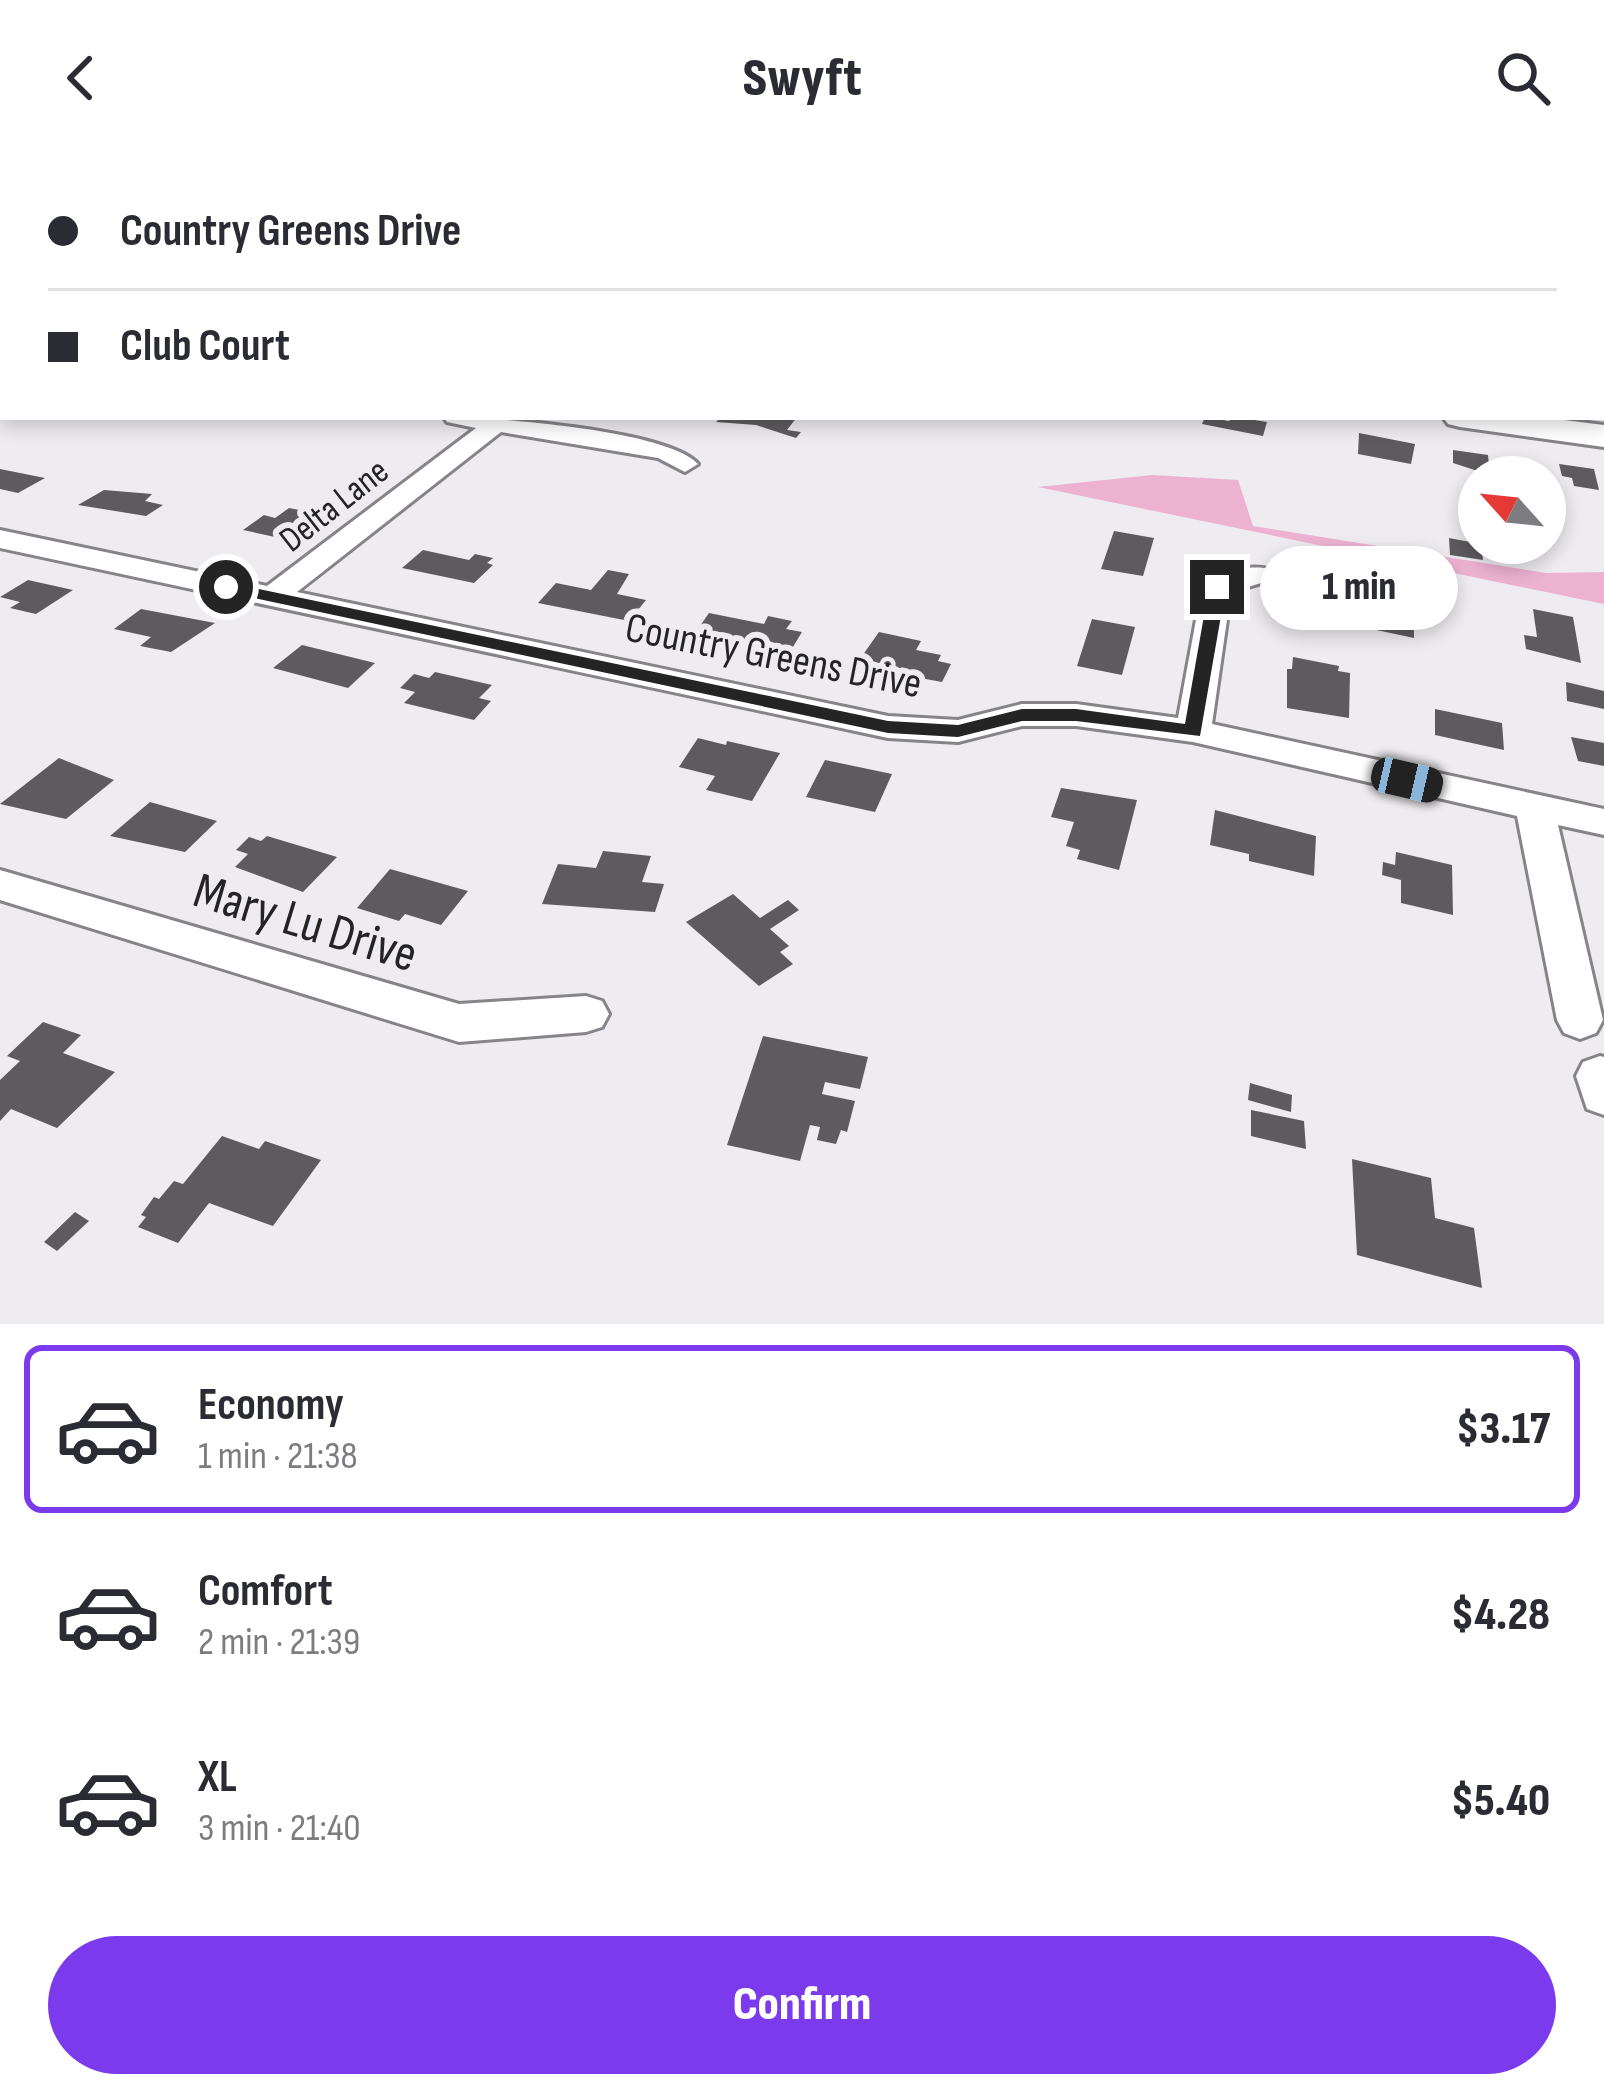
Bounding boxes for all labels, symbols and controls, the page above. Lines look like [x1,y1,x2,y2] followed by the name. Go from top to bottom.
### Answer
[48,45,114,111] icon: back
[1490,45,1556,111] icon: search
[742,46,862,111] text: Swyft
[120,204,461,259] text: Country Greens Drive
[120,319,290,374] text: Club Court
[272,450,398,562] street label: Delta Lane
[1458,456,1566,564] north arrow
[1458,456,1566,564] map controls
[1259,545,1457,629] callout: 1 min
[199,560,253,614] route start
[1190,560,1244,614] route end
[1322,564,1396,611] text: 1 min
[621,603,926,710] street label: Country Greens Drive
[1368,754,1446,806] car
[186,861,424,986] street label: Mary Lu Drive
[54,1375,162,1483] icon: car
[198,1378,344,1433] text: Economy
[1456,1402,1550,1457] text: $3.17
[198,1433,358,1480] text: 1 min · 21:38
[54,1561,162,1669] icon: car
[198,1564,333,1619] text: Comfort
[1451,1588,1550,1643] text: $4.28
[198,1619,360,1666] text: 2 min · 21:39
[54,1747,162,1855] icon: car
[198,1750,237,1805] text: XL
[1451,1774,1550,1829] text: $5.40
[198,1805,361,1852] text: 3 min · 21:40
[48,1936,1556,2074] button: Confirm

